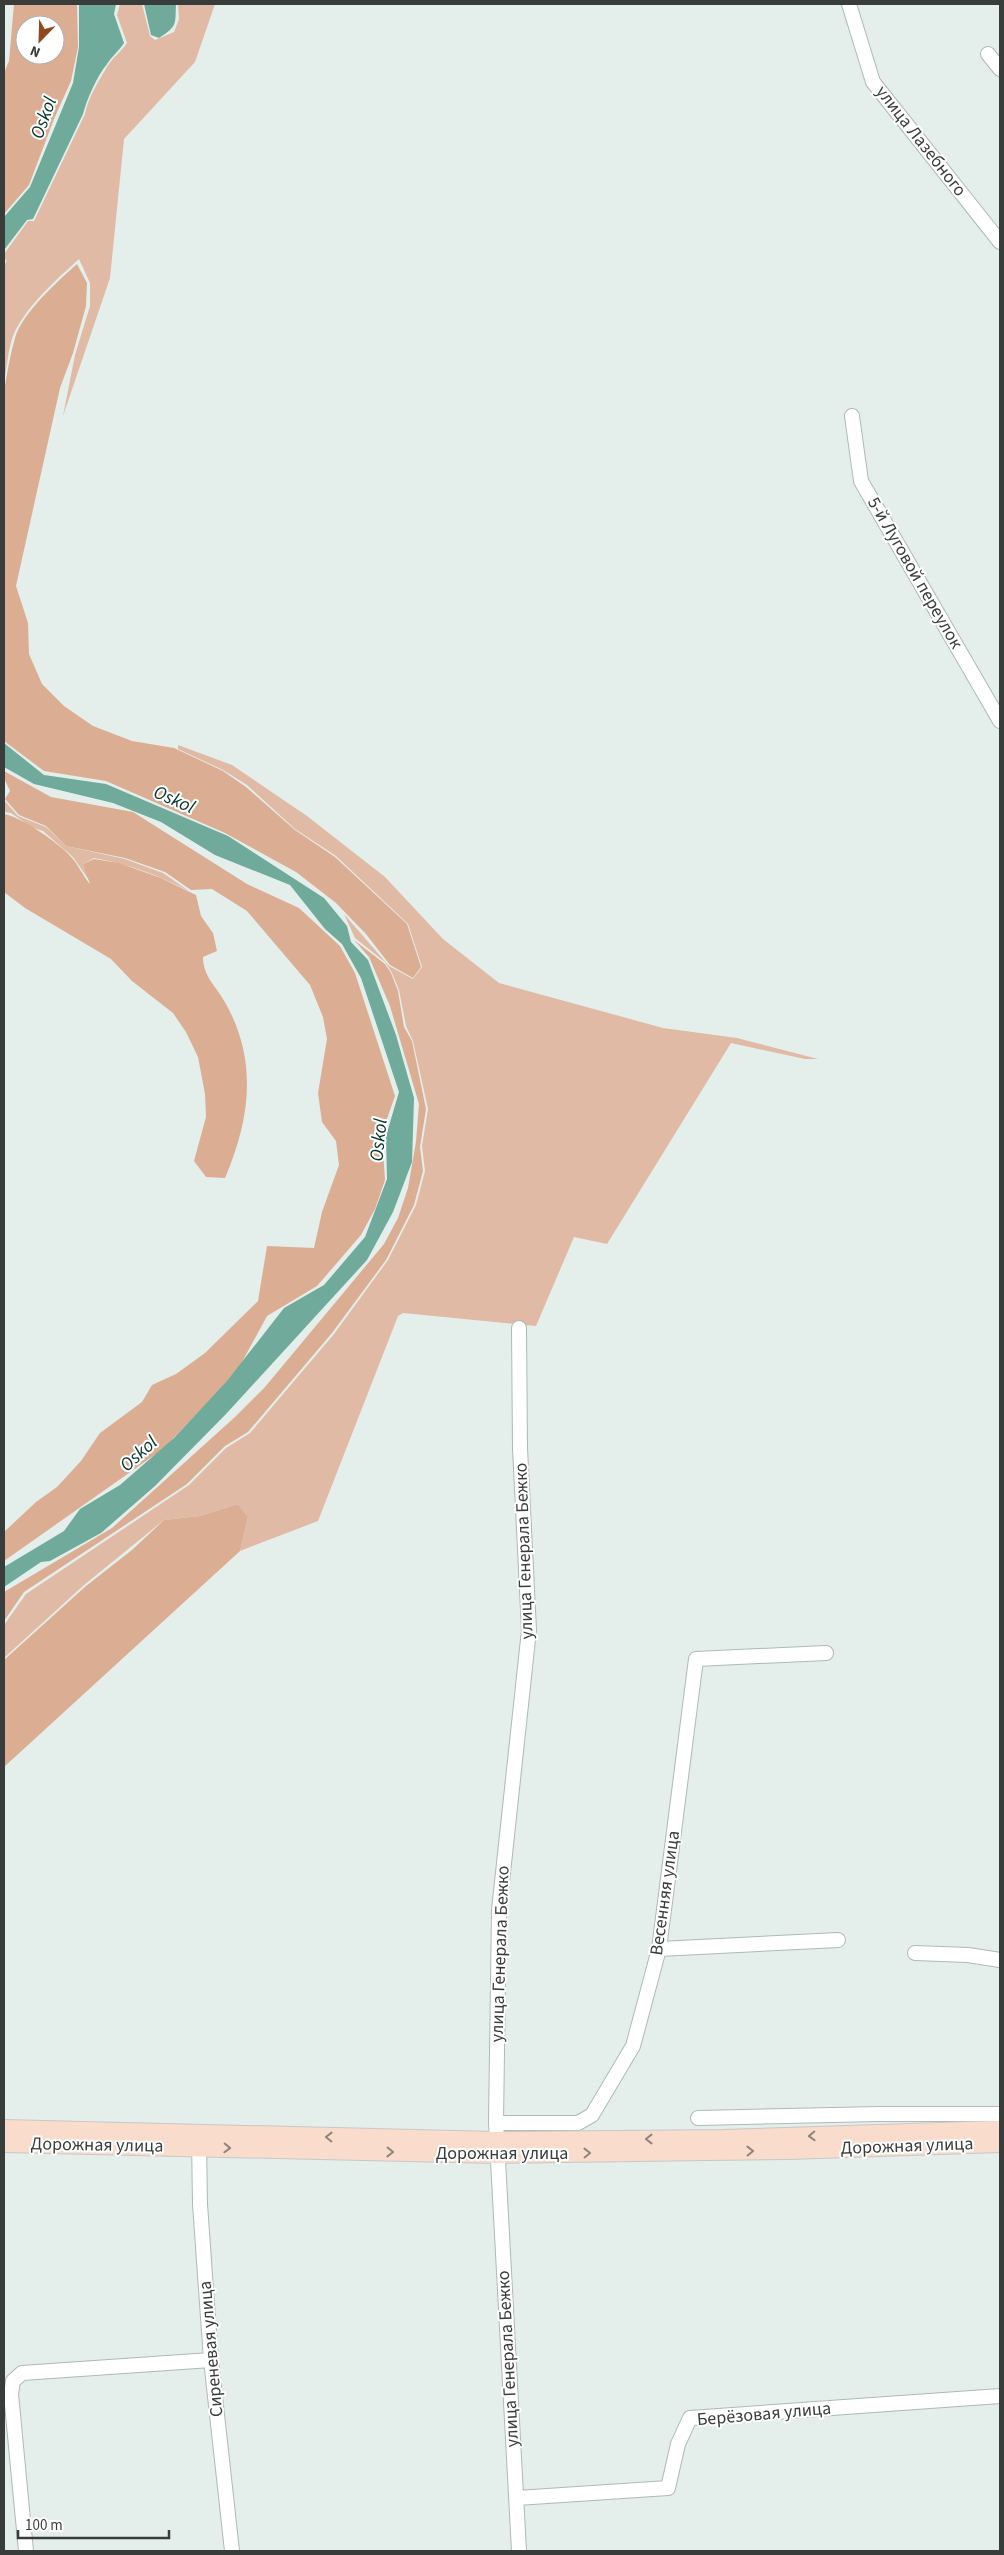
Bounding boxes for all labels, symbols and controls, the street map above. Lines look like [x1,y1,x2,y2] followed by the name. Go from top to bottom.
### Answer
[15,15,65,65] north arrow
[27,40,44,62] text: N
[870,80,972,202] street label: улица Лазебного
[24,93,64,143] water label: Oskol
[861,492,969,654] street label: 5-й Луговой переулок
[149,779,199,821] water label: Oskol
[363,1117,395,1163] water label: Oskol
[114,1429,164,1478] water label: Oskol
[508,1462,540,1640] street label: улица Генерала Бежко
[644,1829,686,1957] street label: Весенняя улица
[484,1865,516,2043] street label: улица Генерала Бежко
[30,2131,164,2159] street label: Дорожная улица
[807,2131,815,2141] one-way arrow
[840,2131,974,2161] street label: Дорожная улица
[325,2132,332,2142] one-way arrow
[645,2134,652,2144] one-way arrow
[436,2141,568,2166] street label: Дорожная улица
[224,2143,232,2153] one-way arrow
[746,2146,754,2156] one-way arrow
[386,2147,394,2157] one-way arrow
[584,2148,592,2158] one-way arrow
[491,2270,525,2448] street label: улица Генерала Бежко
[193,2280,229,2418] street label: Сиреневая улица
[696,2396,832,2432] street label: Берёзовая улица
[18,2508,169,2540] scale bar
[25,2515,63,2536] text: 100 m

